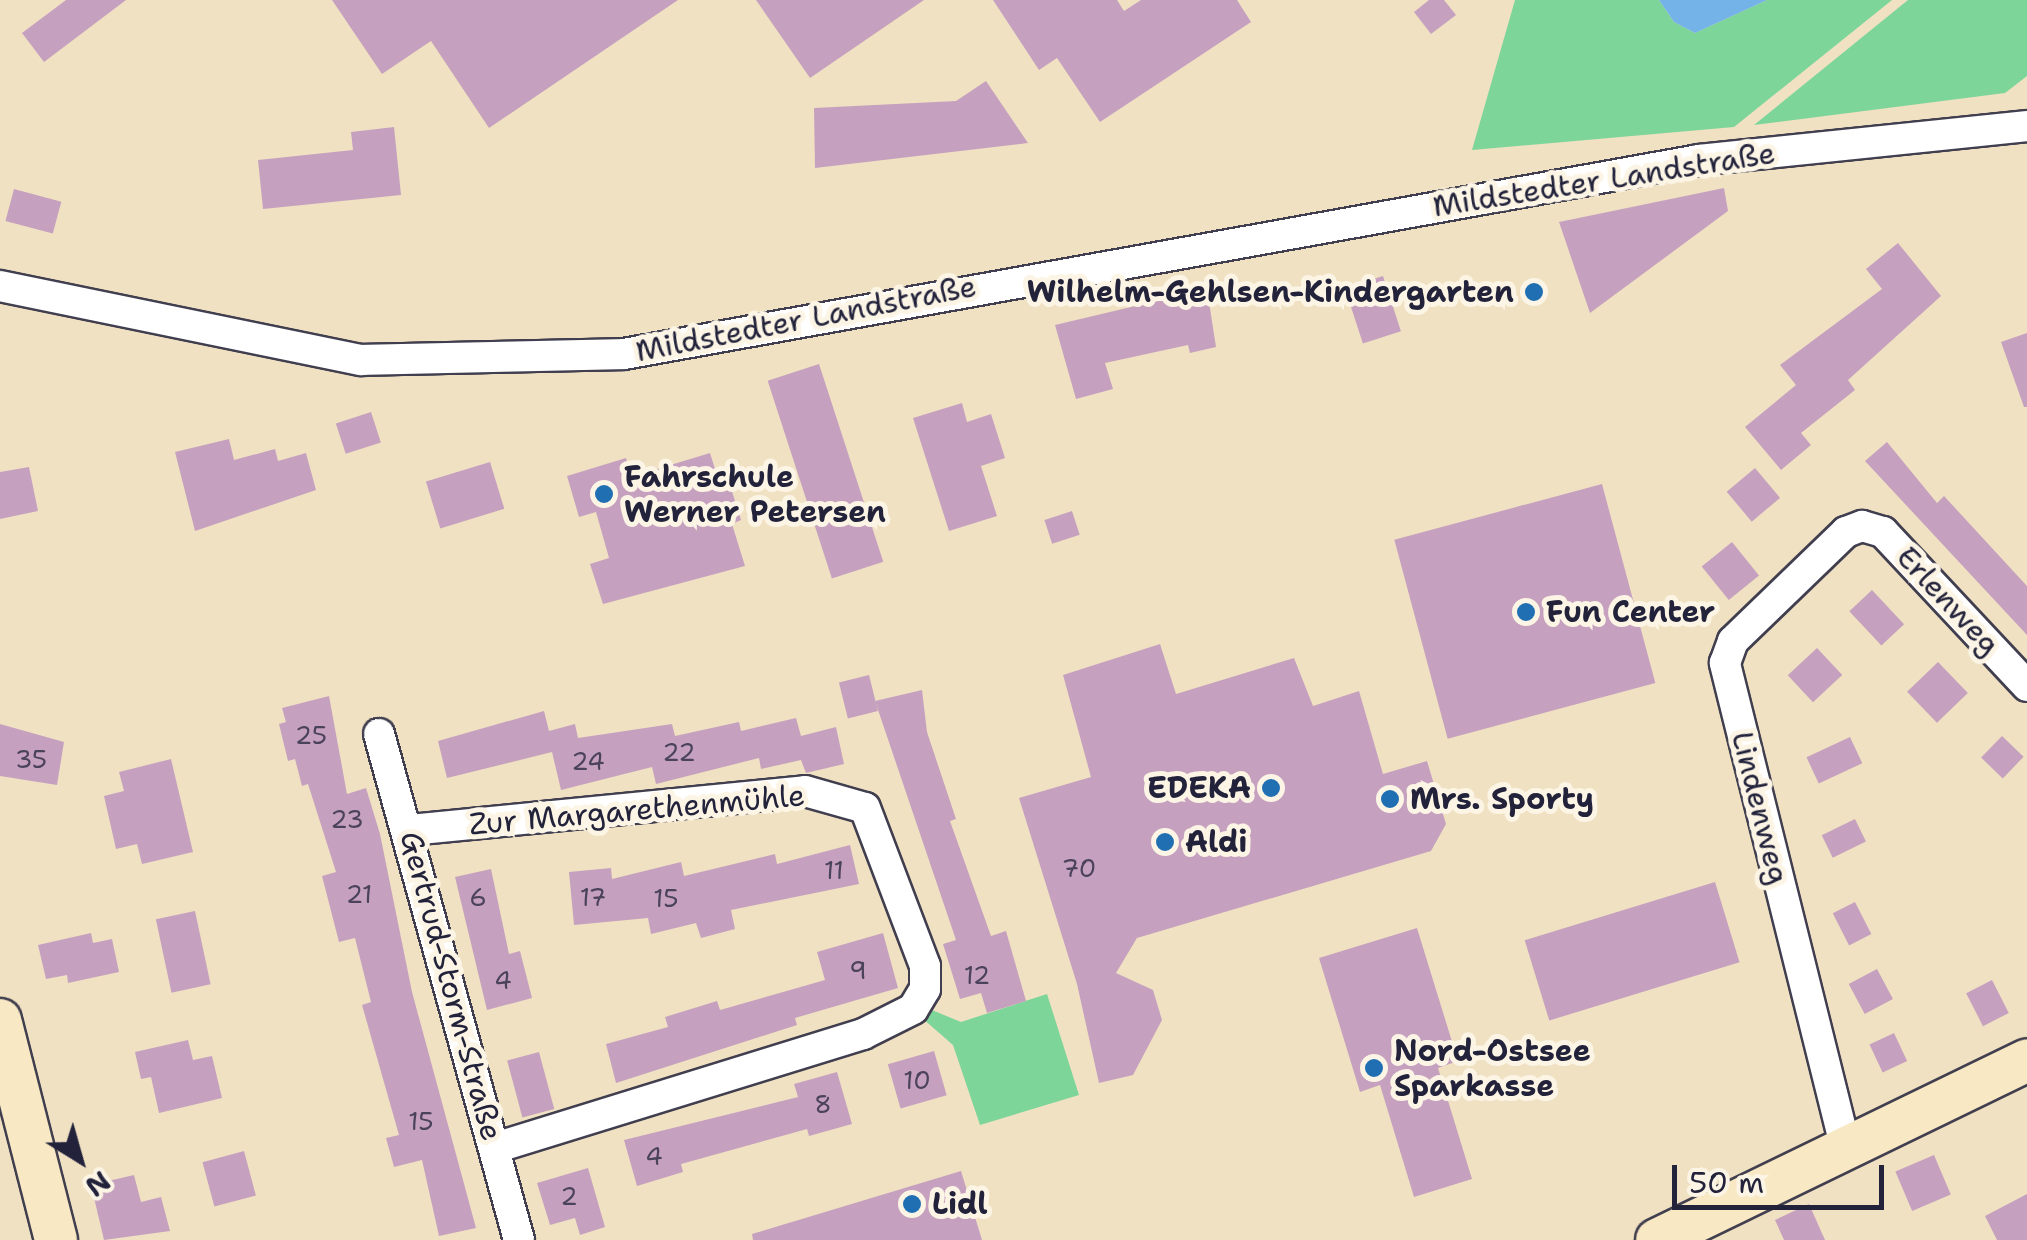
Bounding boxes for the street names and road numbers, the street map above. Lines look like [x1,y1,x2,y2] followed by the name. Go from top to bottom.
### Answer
[1430,135,1778,225] street label: Mildstedter Landstraße
[633,268,979,370] street label: Mildstedter Landstraße
[1889,539,2007,663] street label: Erlenweg
[1724,728,1796,888] street label: Lindenweg
[468,777,806,843] street label: Zur Margarethenmühle
[392,827,510,1145] street label: Gertrud-Storm-Straße

